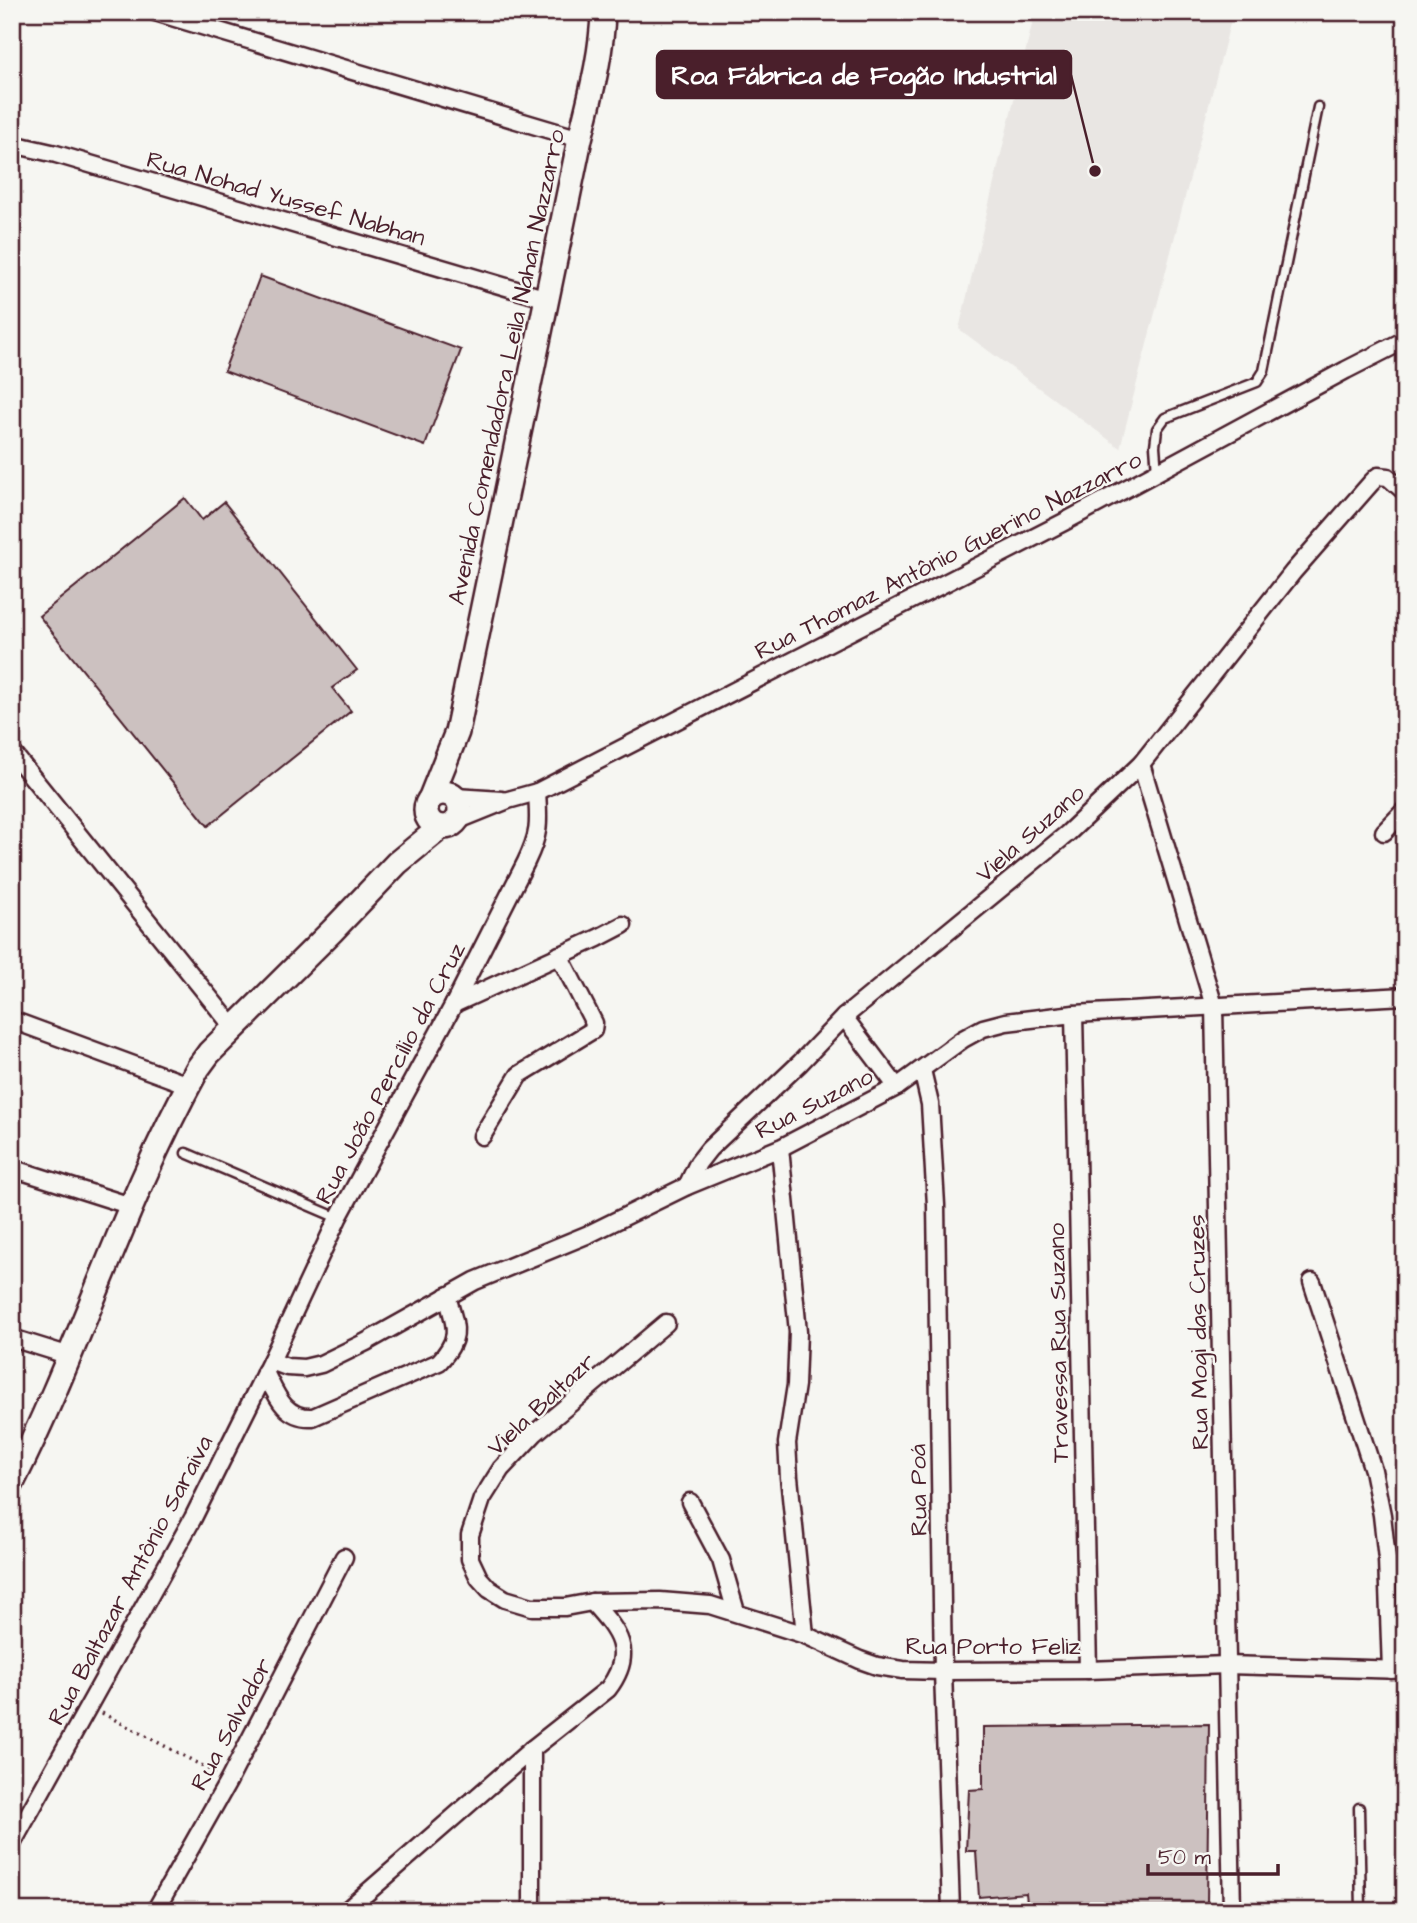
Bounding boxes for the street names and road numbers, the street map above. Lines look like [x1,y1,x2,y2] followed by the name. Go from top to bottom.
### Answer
[440,126,574,608] street label: Avenida Comendadora Leila Nahan Nazzarro
[142,143,429,255] street label: Rua Nohad Yussef Nabhan
[749,443,1148,669] street label: Rua Thomaz Antônio Guerino Nazzarro
[969,776,1093,891] street label: Viela Suzano
[307,937,474,1210] street label: Rua João Percílio da Cruz
[750,1059,880,1148] street label: Rua Suzano
[1180,1214,1219,1450] street label: Rua Mogi das Cruzes
[1040,1222,1078,1463] street label: Travessa Rua Suzano
[480,1345,603,1464] street label: Viela Baltazr
[40,1430,222,1731] street label: Rua Baltazar Antônio Saraiva
[901,1444,937,1536] street label: Rua Poá
[906,1630,1081,1664] street label: Rua Porto Feliz
[183,1652,281,1797] street label: Rua Salvador

